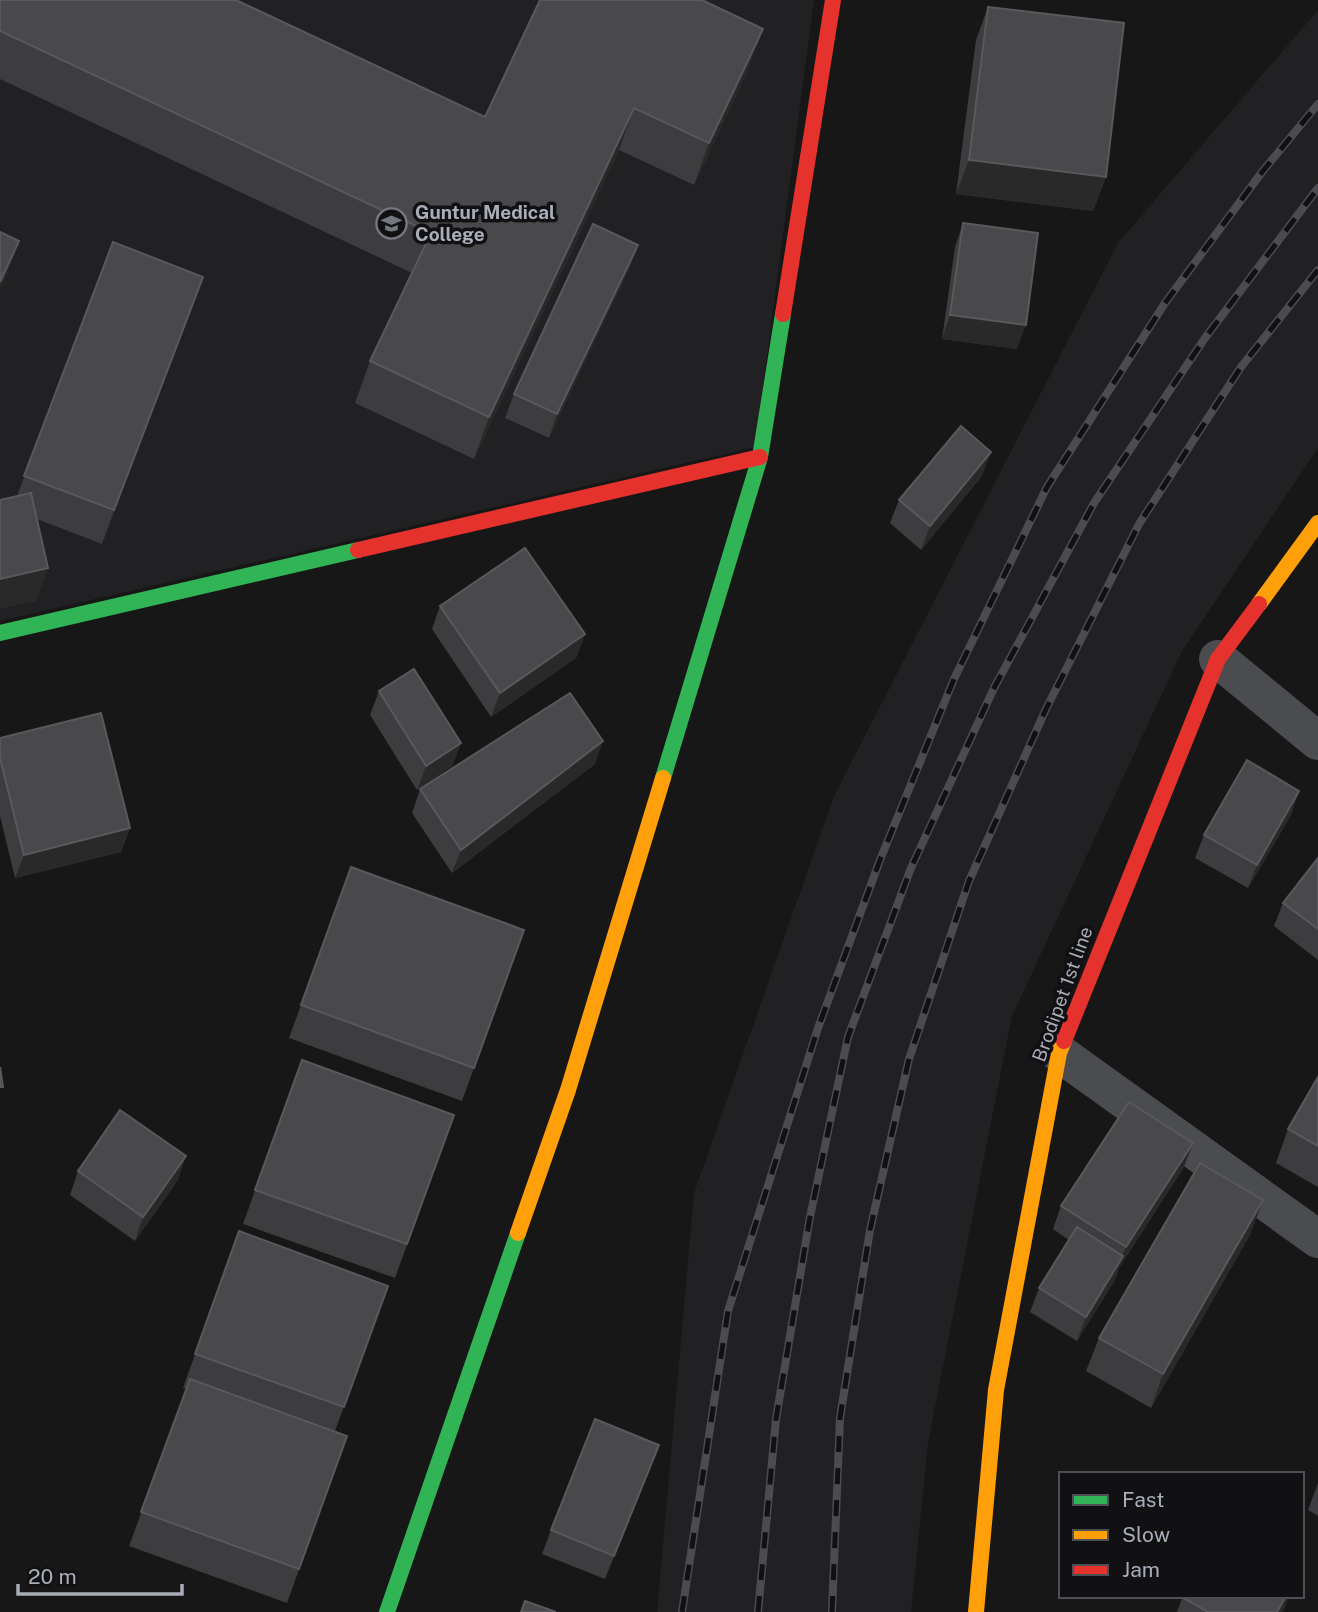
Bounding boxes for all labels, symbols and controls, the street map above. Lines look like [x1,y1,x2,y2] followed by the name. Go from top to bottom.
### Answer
[415,201,555,245] place label: Guntur Medical College
[375,206,409,240] school or university icon: Guntur Medical College
[1027,923,1097,1065] street label: Brodipet 1st line
[1059,1472,1304,1598] legend
[1122,1487,1164,1512] text: Fast
[1122,1522,1170,1547] text: Slow
[18,1552,182,1596] scale bar
[1122,1557,1160,1582] text: Jam
[28,1564,77,1589] text: 20 m

